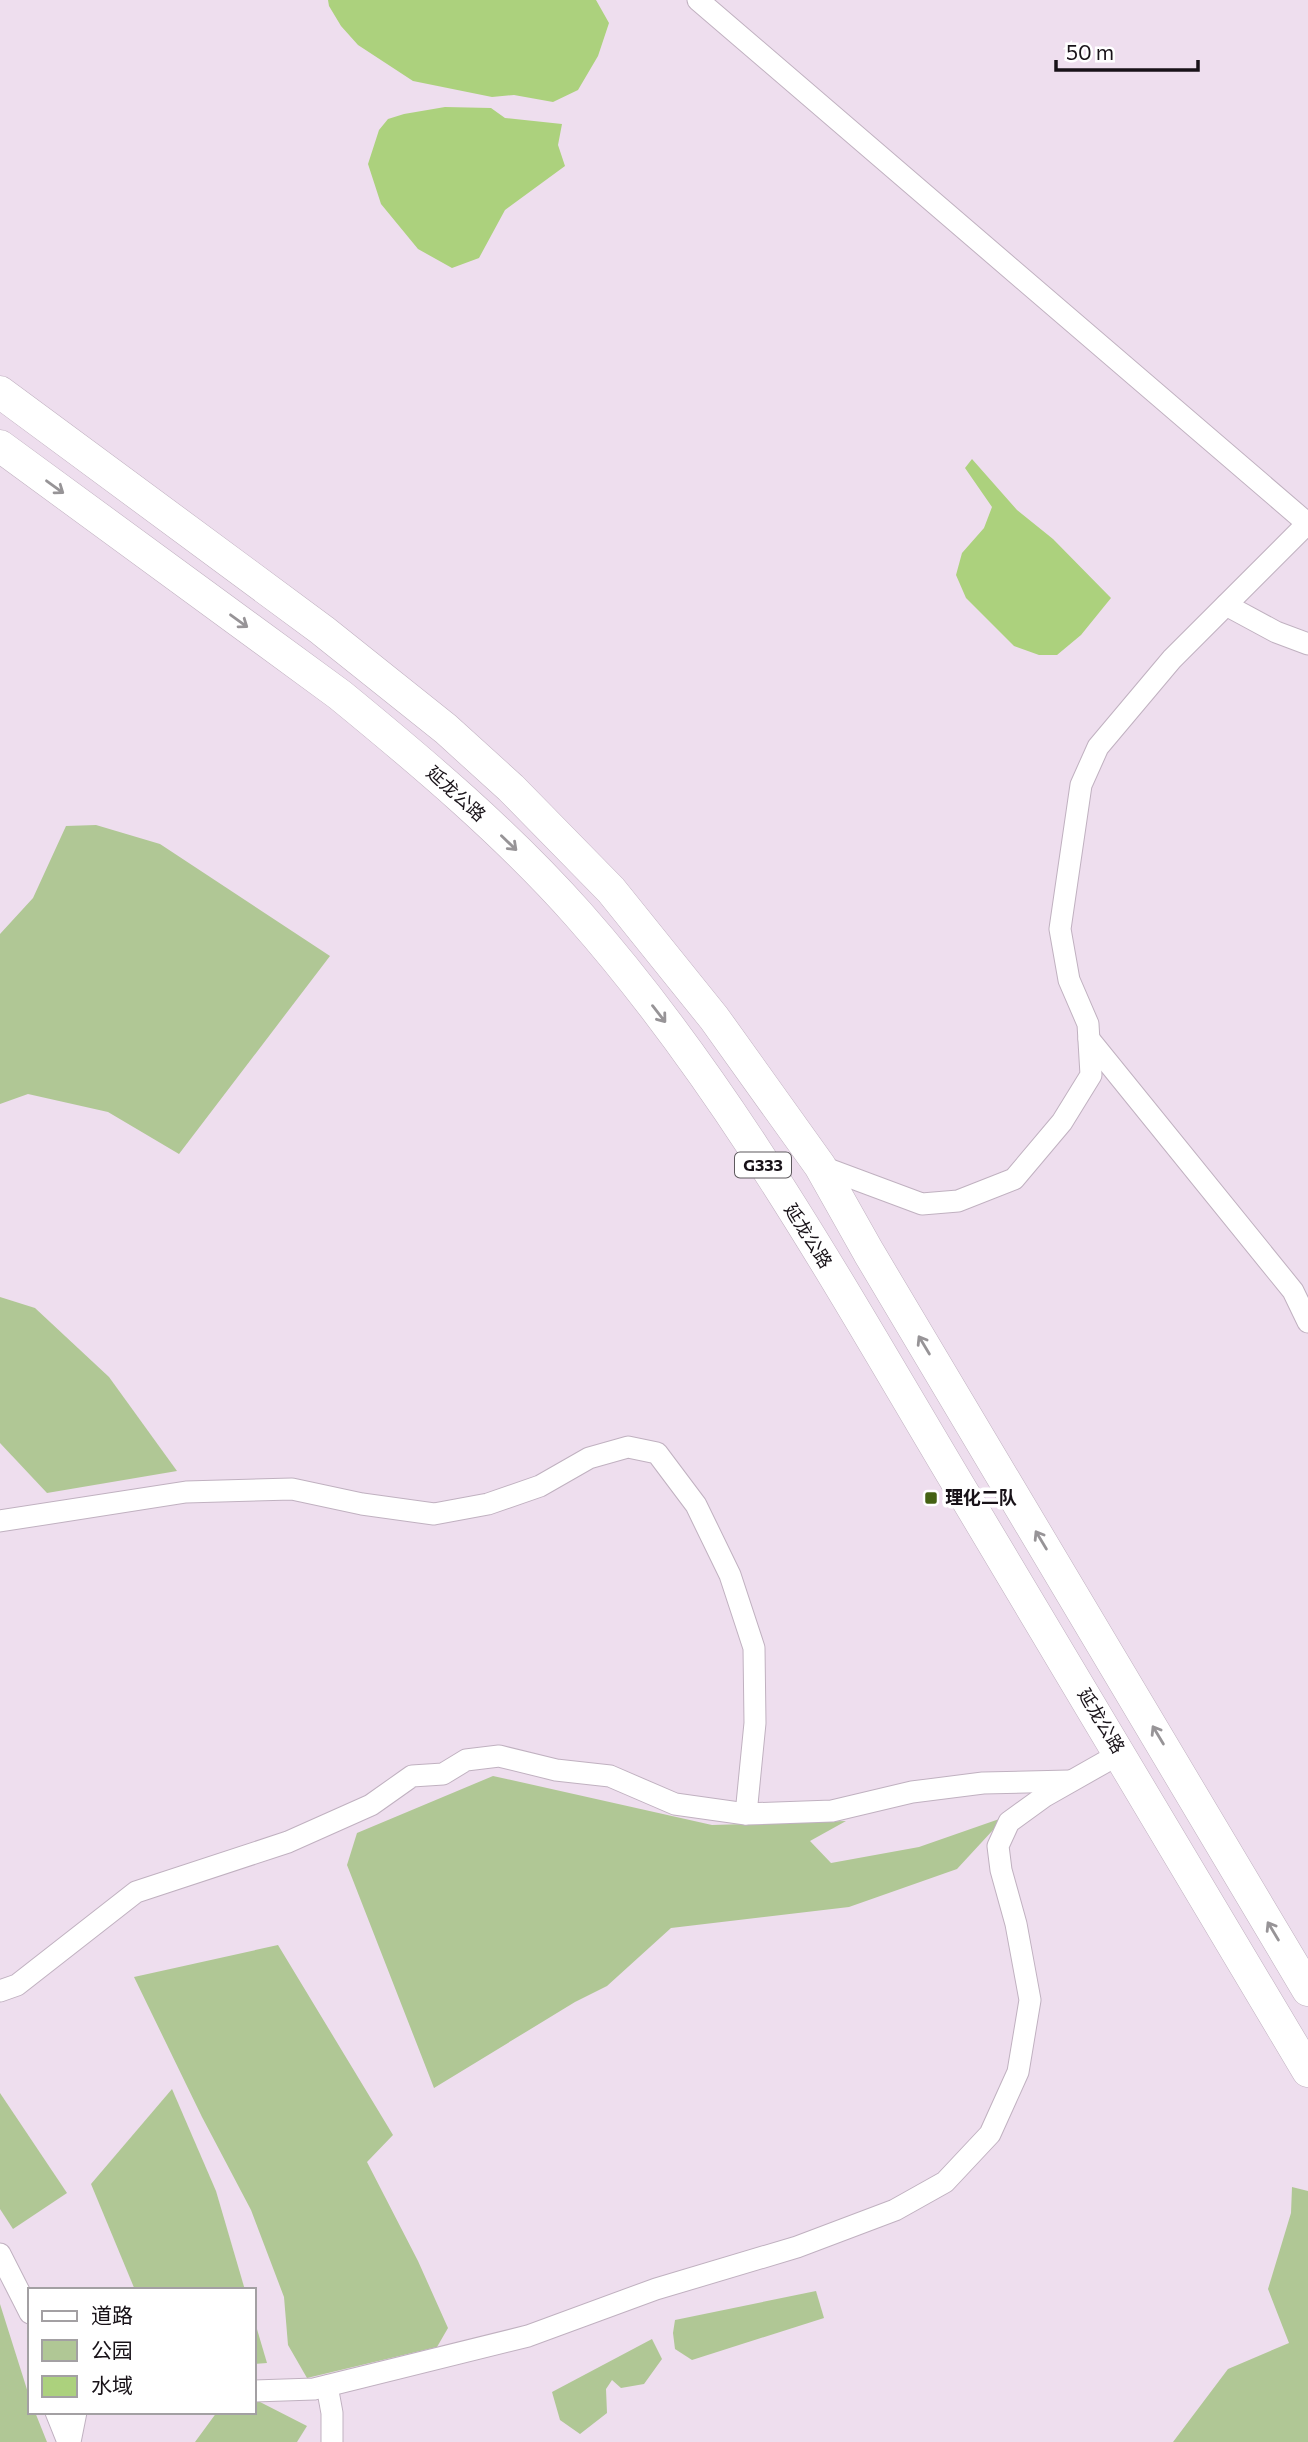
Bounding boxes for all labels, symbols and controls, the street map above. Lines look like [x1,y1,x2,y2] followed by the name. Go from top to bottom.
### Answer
[1056,28,1198,72] scale bar
[1066,39,1114,64] text: 50 m
[45,480,64,494] one-way arrow
[229,613,248,628] one-way arrow
[423,761,491,826] street label: 延龙公路
[500,834,517,851] one-way arrow
[651,1004,666,1022] one-way arrow
[735,1152,791,1177] road number: G333
[780,1199,837,1272] street label: 延龙公路
[916,1335,930,1355] one-way arrow
[945,1486,1017,1508] place label: 理化二队
[923,1490,939,1506] marker: 理化二队
[1033,1530,1047,1550] one-way arrow
[1074,1684,1130,1757] street label: 延龙公路
[1150,1725,1164,1745] one-way arrow
[1266,1921,1280,1941] one-way arrow
[28,2288,256,2414] legend
[91,2302,133,2327] text: 道路
[91,2337,133,2362] text: 公园
[91,2372,133,2397] text: 水域

